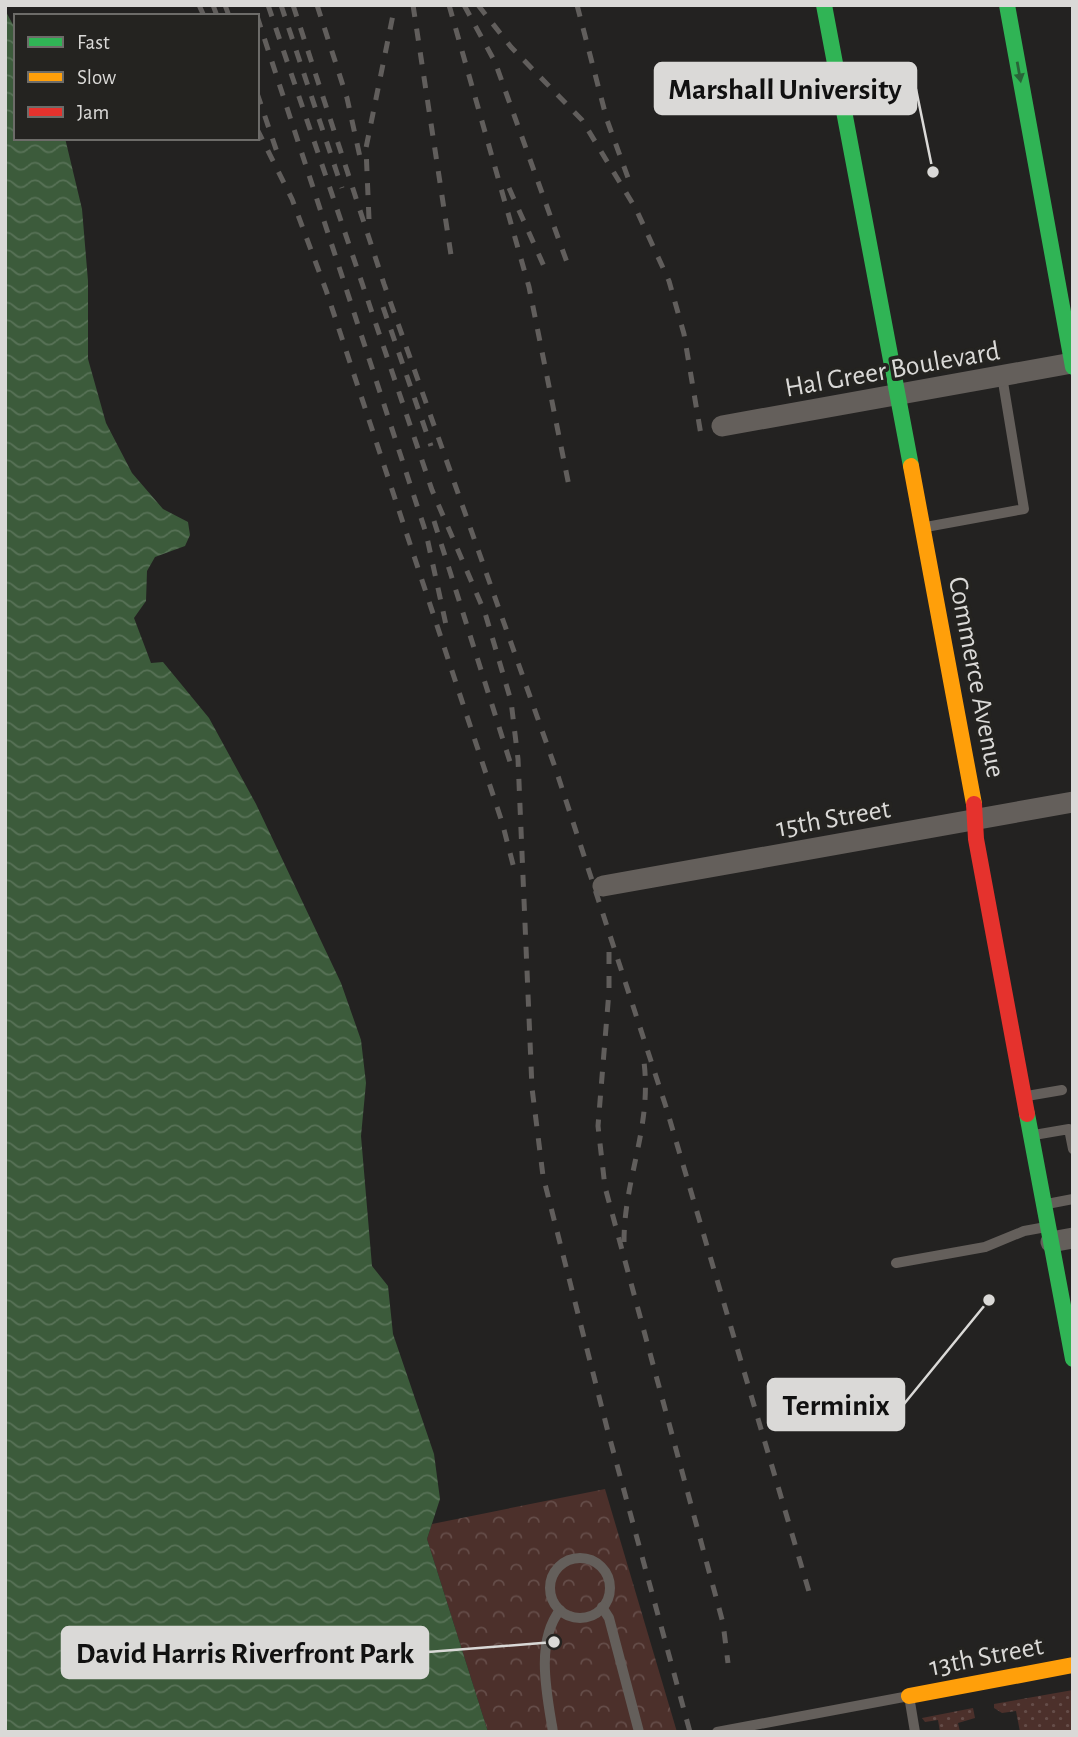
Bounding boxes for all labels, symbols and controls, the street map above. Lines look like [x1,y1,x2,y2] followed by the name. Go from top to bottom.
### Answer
[14,14,259,140] legend
[77,32,110,53] text: Fast
[1014,61,1025,83] one-way arrow
[655,63,916,114] callout: Marshall University
[77,67,116,88] text: Slow
[668,75,902,105] text: Marshall University
[77,102,109,123] text: Jam
[783,337,1002,403] street label: Hal Greer Boulevard
[943,575,1009,780] street label: Commerce Avenue
[774,795,893,843] street label: 15th Street
[768,1379,904,1430] callout: Terminix
[782,1391,890,1421] text: Terminix
[62,1627,428,1678] callout: David Harris Riverfront Park
[927,1632,1046,1682] street label: 13th Street
[76,1639,414,1669] text: David Harris Riverfront Park

